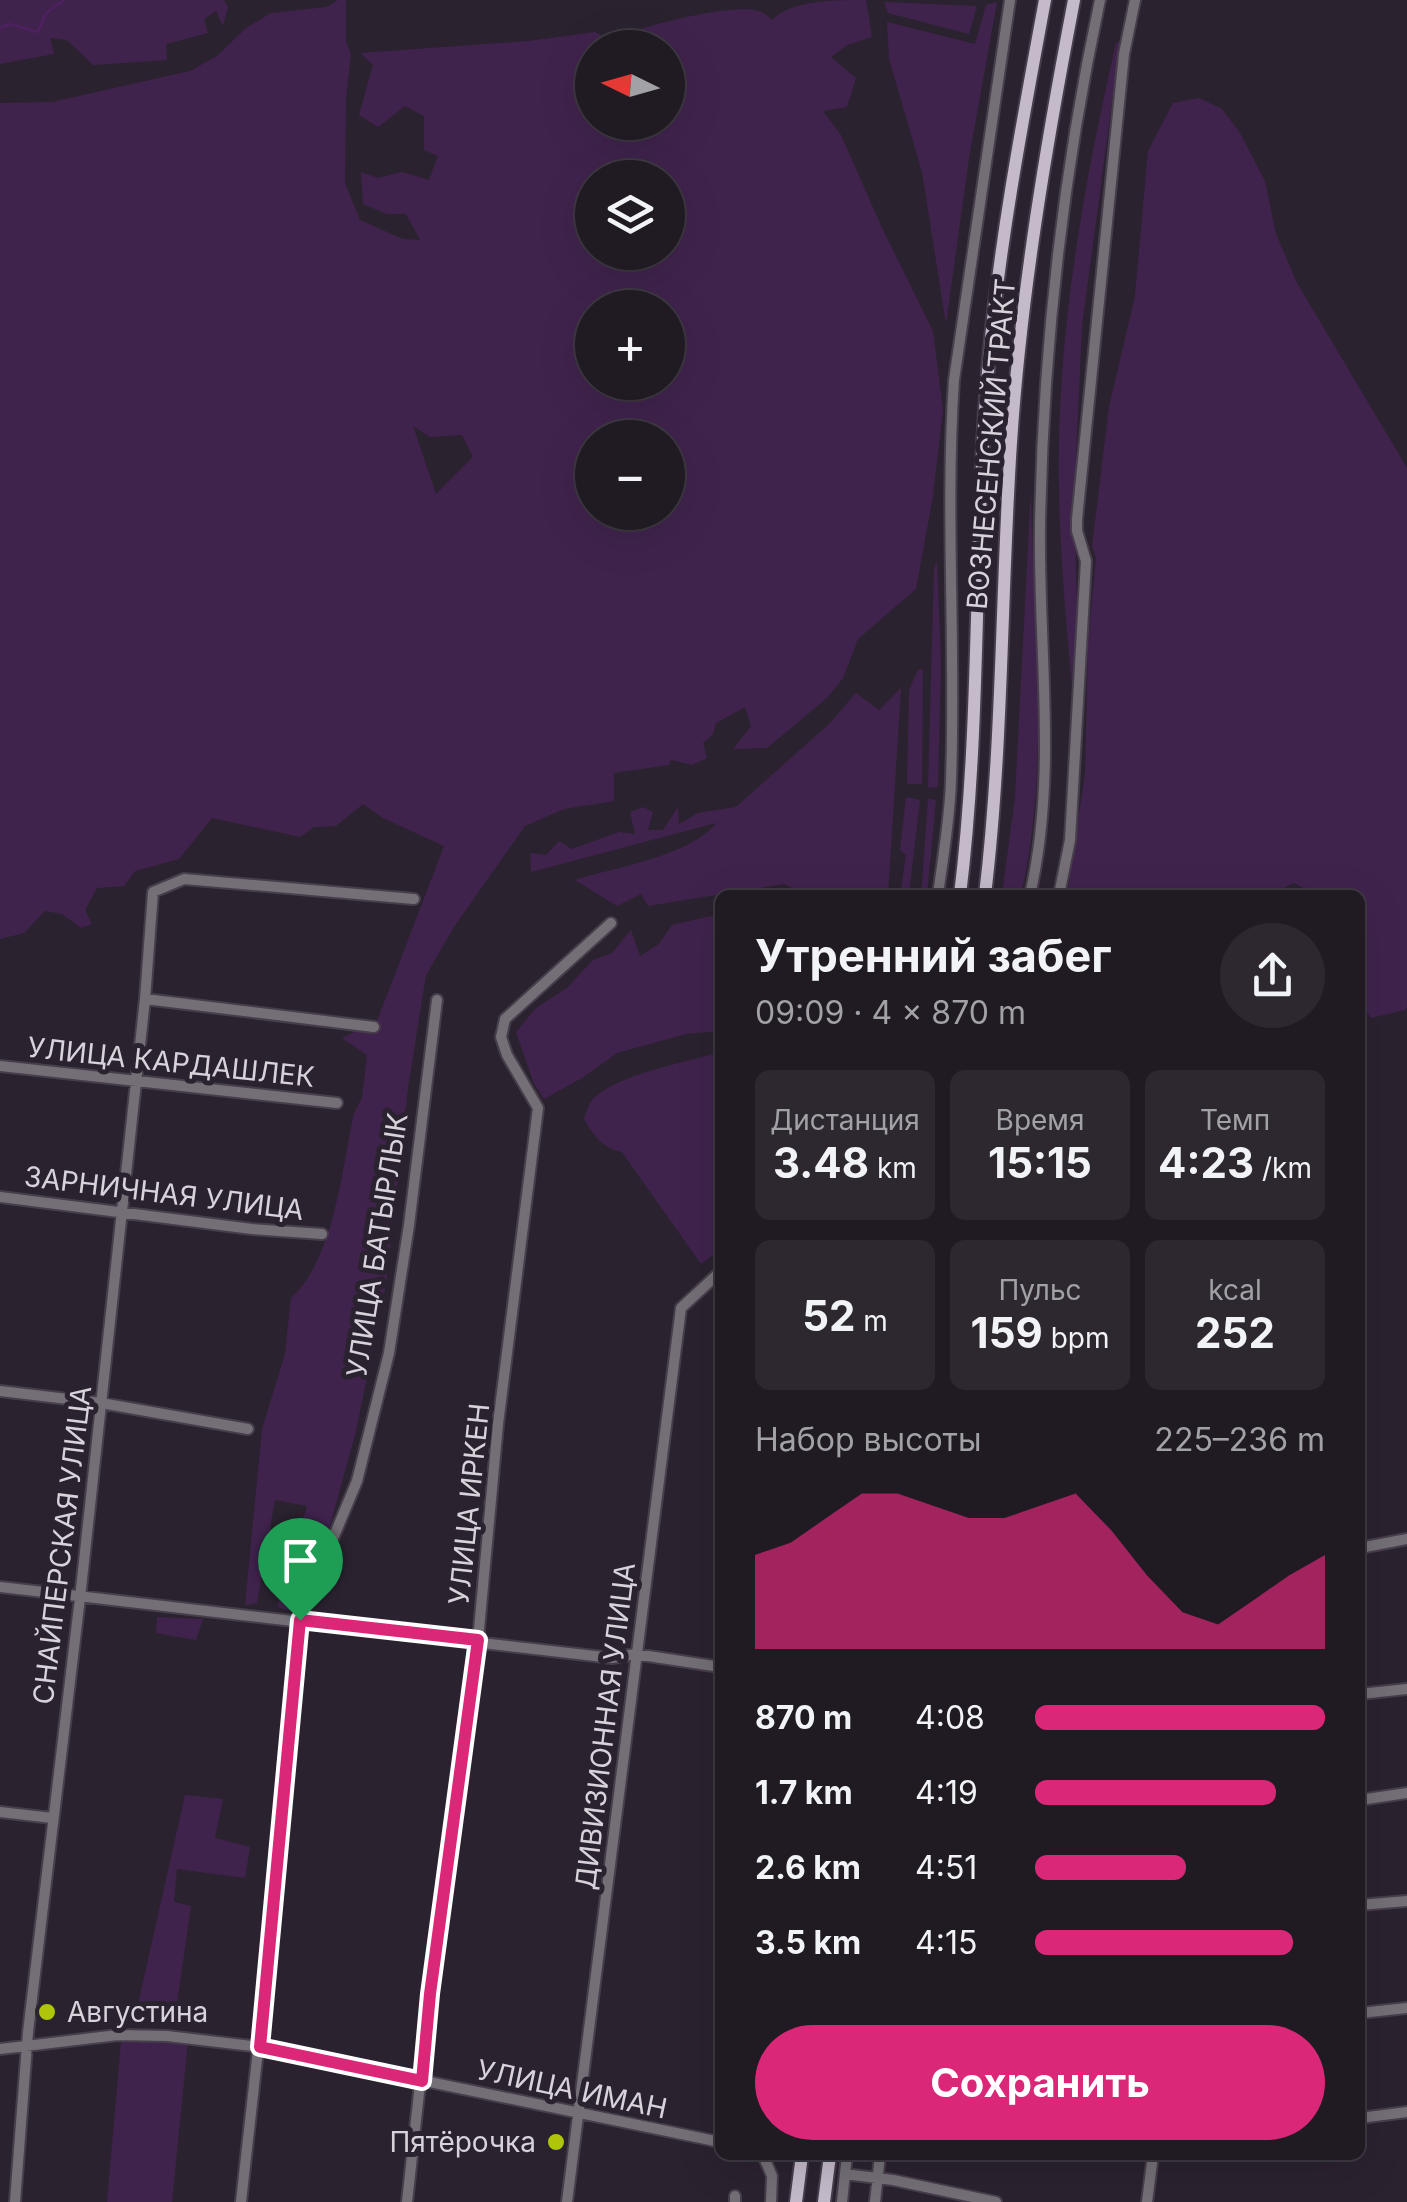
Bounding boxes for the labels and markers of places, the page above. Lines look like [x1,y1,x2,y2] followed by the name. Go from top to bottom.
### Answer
[258,1518,343,1621] pin
[67,1995,208,2029] place label: Августина
[36,2001,58,2023] marker: Августина
[389,2125,536,2159] place label: Пятёрочка
[545,2131,567,2153] marker: Пятёрочка

